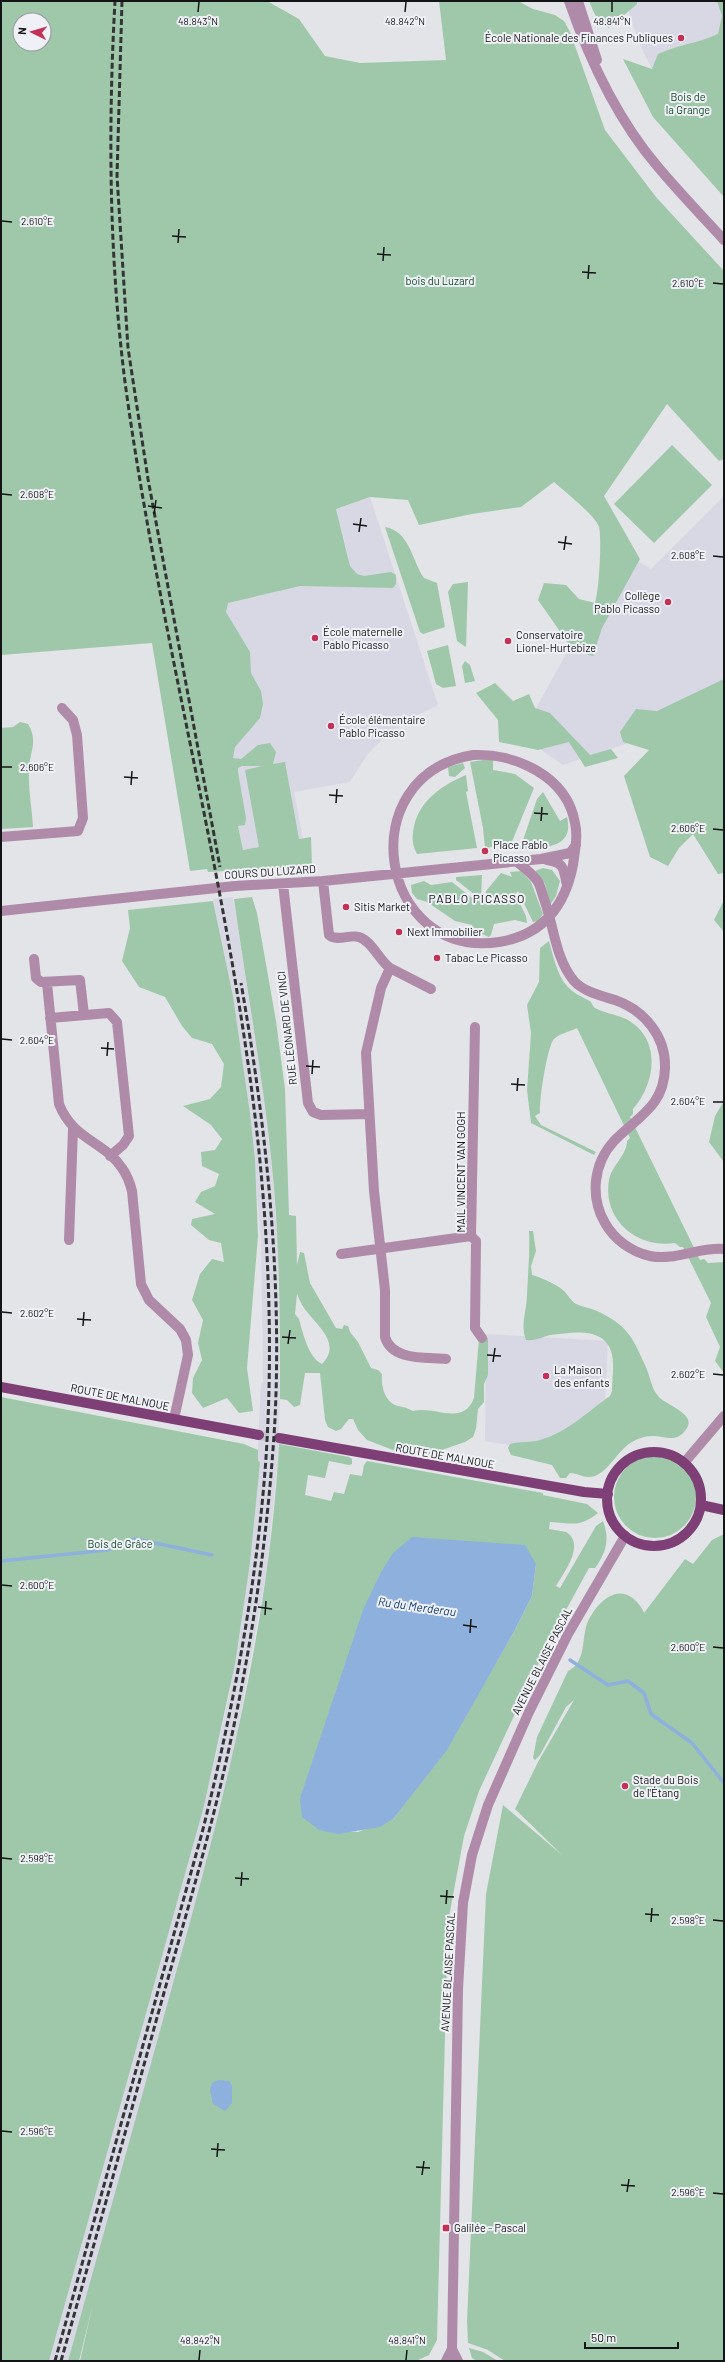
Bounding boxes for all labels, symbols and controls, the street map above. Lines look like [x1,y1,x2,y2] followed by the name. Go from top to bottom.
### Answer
[12,12,52,52] north arrow
[178,15,218,27] text: 48.843°N
[385,15,425,27] text: 48.842°N
[593,15,631,27] text: 48.841°N
[15,27,28,35] text: N
[485,31,673,44] place label: École Nationale des Finances Publiques
[676,33,686,43] marker: École Nationale des Finances Publiques
[666,90,710,116] park label: Bois de la Grange
[21,215,53,227] text: 2.610°E
[406,274,474,287] park label: bois du Luzard
[672,277,704,289] text: 2.610°E
[20,488,54,500] text: 2.608°E
[671,549,705,561] text: 2.608°E
[594,589,660,615] place label: Collège Pablo Picasso
[663,597,673,607] marker: Collège Pablo Picasso
[323,625,403,651] place label: École maternelle Pablo Picasso
[516,628,596,654] place label: Conservatoire Lionel-Hurtebize
[310,633,320,643] marker: École maternelle Pablo Picasso
[503,636,513,646] marker: Conservatoire Lionel-Hurtebize
[339,713,425,739] place label: École élémentaire Pablo Picasso
[326,721,336,731] marker: École élémentaire Pablo Picasso
[20,761,54,773] text: 2.606°E
[671,822,705,834] text: 2.606°E
[493,838,548,864] place label: Place Pablo Picasso
[480,846,490,856] marker: Place Pablo Picasso
[224,862,316,881] street label: COURS DU LUZARD
[428,891,526,905] district label: PABLO PICASSO
[354,900,410,913] place label: Sitis Market
[341,902,351,912] marker: Sitis Market
[407,925,483,938] place label: Next Immobilier
[394,927,404,937] marker: Next Immobilier
[445,951,528,964] place label: Tabac Le Picasso
[432,953,442,963] marker: Tabac Le Picasso
[274,971,299,1086] street label: RUE LÉONARD DE VINCI
[20,1034,54,1046] text: 2.604°E
[671,1095,705,1107] text: 2.604°E
[454,1111,467,1233] street label: MAIL VINCENT VAN GOGH
[20,1307,54,1319] text: 2.602°E
[554,1363,610,1389] place label: La Maison des enfants
[671,1368,705,1380] text: 2.602°E
[541,1371,551,1381] marker: La Maison des enfants
[70,1381,171,1413] street label: ROUTE DE MALNOUE
[395,1440,496,1471] street label: ROUTE DE MALNOUE
[87,1537,153,1550] park label: Bois de Grâce
[20,1579,54,1591] text: 2.600°E
[377,1594,457,1618] water label: Ru du Merderau
[509,1605,574,1717] street label: AVENUE BLAISE PASCAL
[671,1641,705,1653] text: 2.600°E
[633,1773,698,1799] place label: Stade du Bois de l'Étang
[620,1781,630,1791] marker: Stade du Bois de l'Étang
[20,1852,54,1864] text: 2.598°E
[438,1912,457,2032] street label: AVENUE BLAISE PASCAL
[671,1914,705,1926] text: 2.598°E
[20,2125,54,2137] text: 2.596°E
[671,2186,705,2198] text: 2.596°E
[454,2221,526,2234] place label: Galilée - Pascal
[441,2223,451,2233] marker: Galilée - Pascal
[585,2324,678,2350] scale bar
[591,2330,616,2344] text: 50 m
[180,2334,220,2346] text: 48.842°N
[388,2334,426,2346] text: 48.841°N

